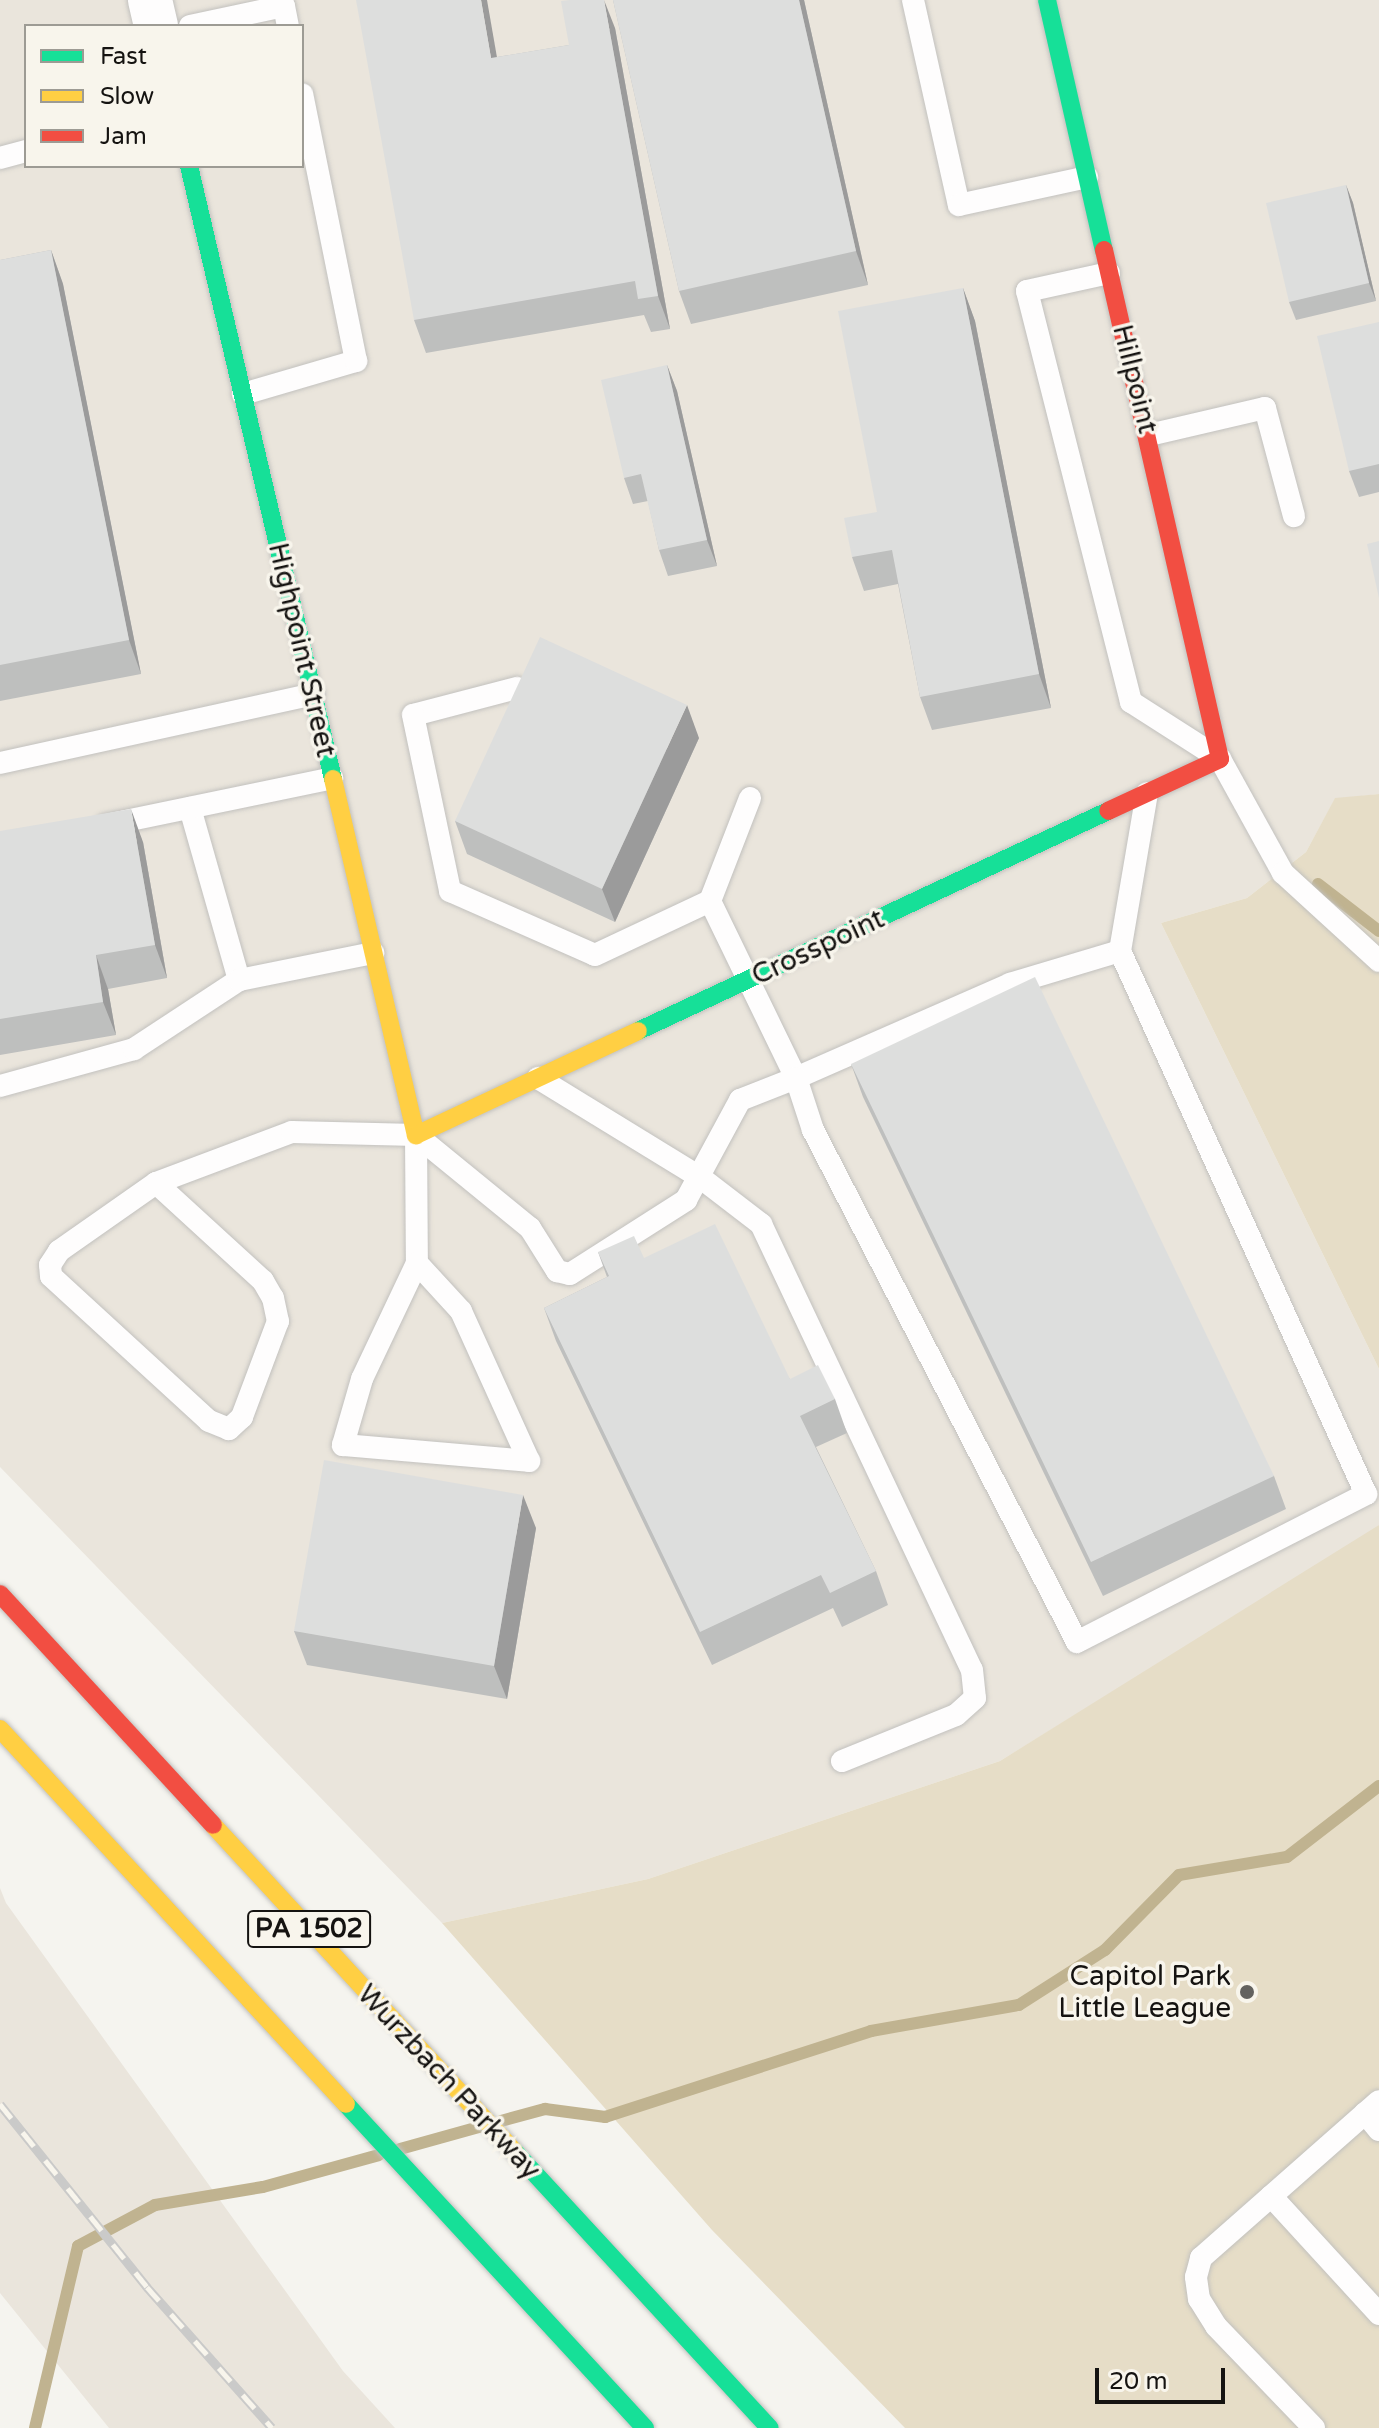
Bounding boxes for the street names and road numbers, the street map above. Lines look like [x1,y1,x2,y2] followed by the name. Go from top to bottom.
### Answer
[1105,321,1165,437] street label: Hillpoint
[261,540,343,760] street label: Highpoint Street
[746,902,890,992] street label: Crosspoint
[247,1907,371,1951] road number: PA 1502
[350,1978,548,2186] street label: Wurzbach Parkway

